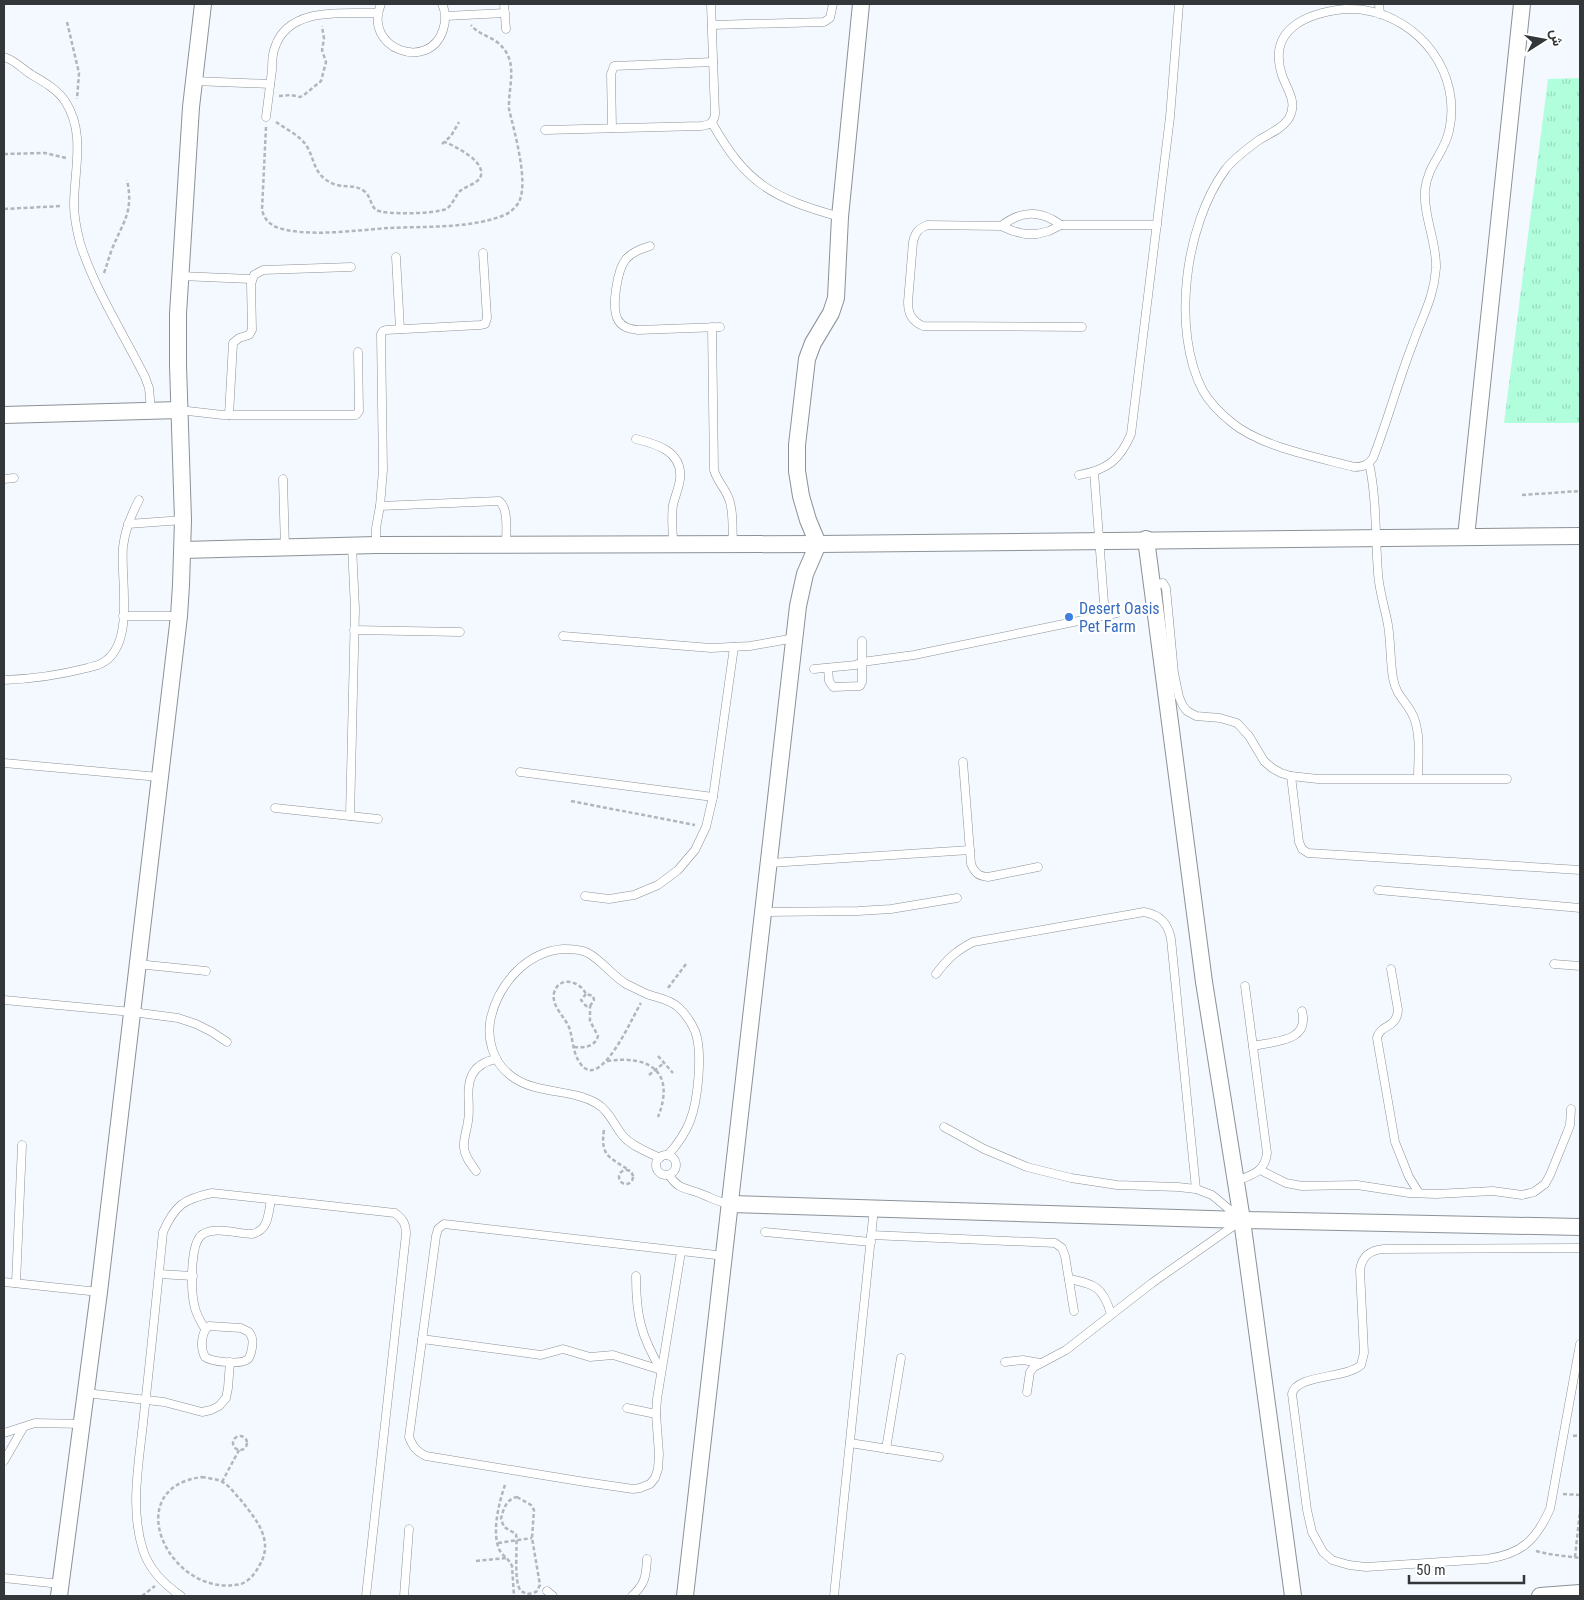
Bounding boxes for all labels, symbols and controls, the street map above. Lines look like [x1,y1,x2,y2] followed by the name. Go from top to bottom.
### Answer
[1519,15,1569,65] north arrow
[1546,28,1566,48] text: ش
[1079,599,1160,636] place label: Desert Oasis Pet Farm
[1063,611,1075,623] marker: Desert Oasis Pet Farm
[1409,1552,1524,1584] scale bar
[1416,1561,1446,1579] text: 50 m

